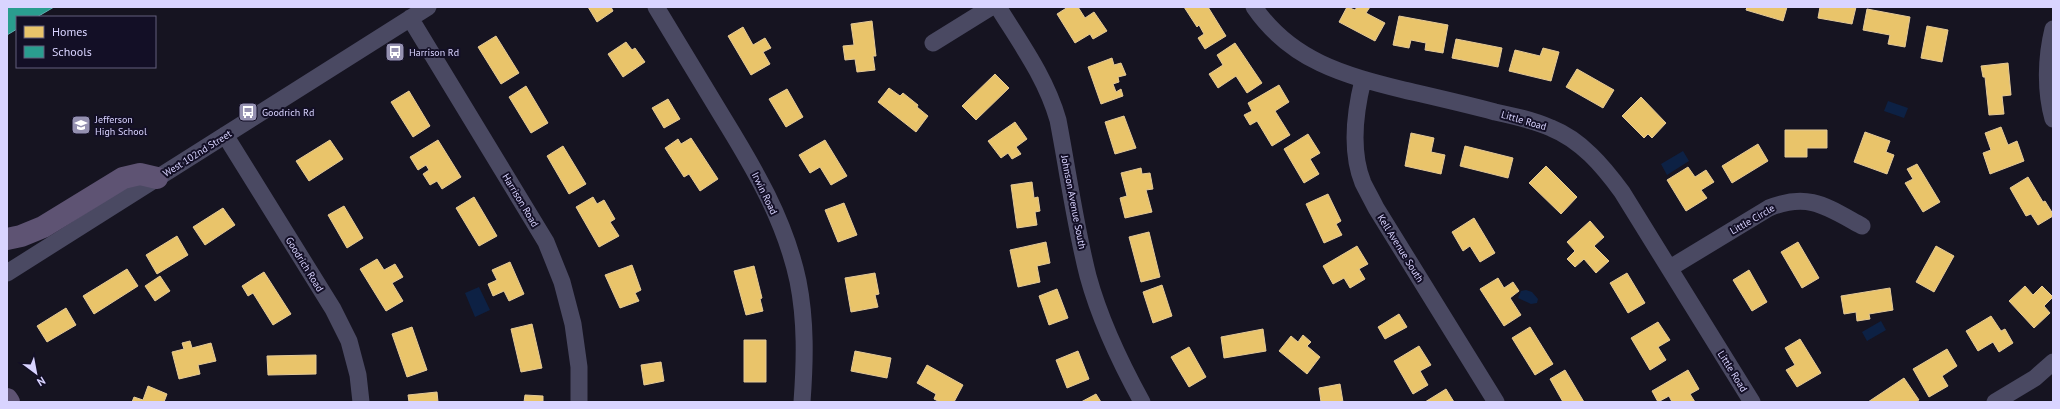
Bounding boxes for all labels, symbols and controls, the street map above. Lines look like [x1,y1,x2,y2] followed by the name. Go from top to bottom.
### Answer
[16,16,156,68] legend
[52,24,87,39] text: Homes
[384,41,406,63] bus stop icon: Harrison Rd
[52,44,92,59] text: Schools
[409,46,459,59] place label: Harrison Rd
[237,101,259,123] bus stop icon: Goodrich Rd
[262,106,314,119] place label: Goodrich Rd
[1500,108,1548,133] street label: Little Road
[94,113,147,138] place label: Jefferson High School
[70,114,92,136] school or university icon: Jefferson High School
[160,127,235,180] street label: West 102nd Street
[1058,153,1089,250] street label: Johnson Avenue South
[749,170,780,217] street label: Irwin Road
[500,171,542,229] street label: Harrison Road
[1728,201,1777,237] street label: Little Circle
[1374,212,1427,285] street label: Kell Avenue South
[283,234,327,294] street label: Goodrich Road
[1715,348,1750,394] street label: Little Road
[16,353,56,393] north arrow
[35,374,48,389] text: N

